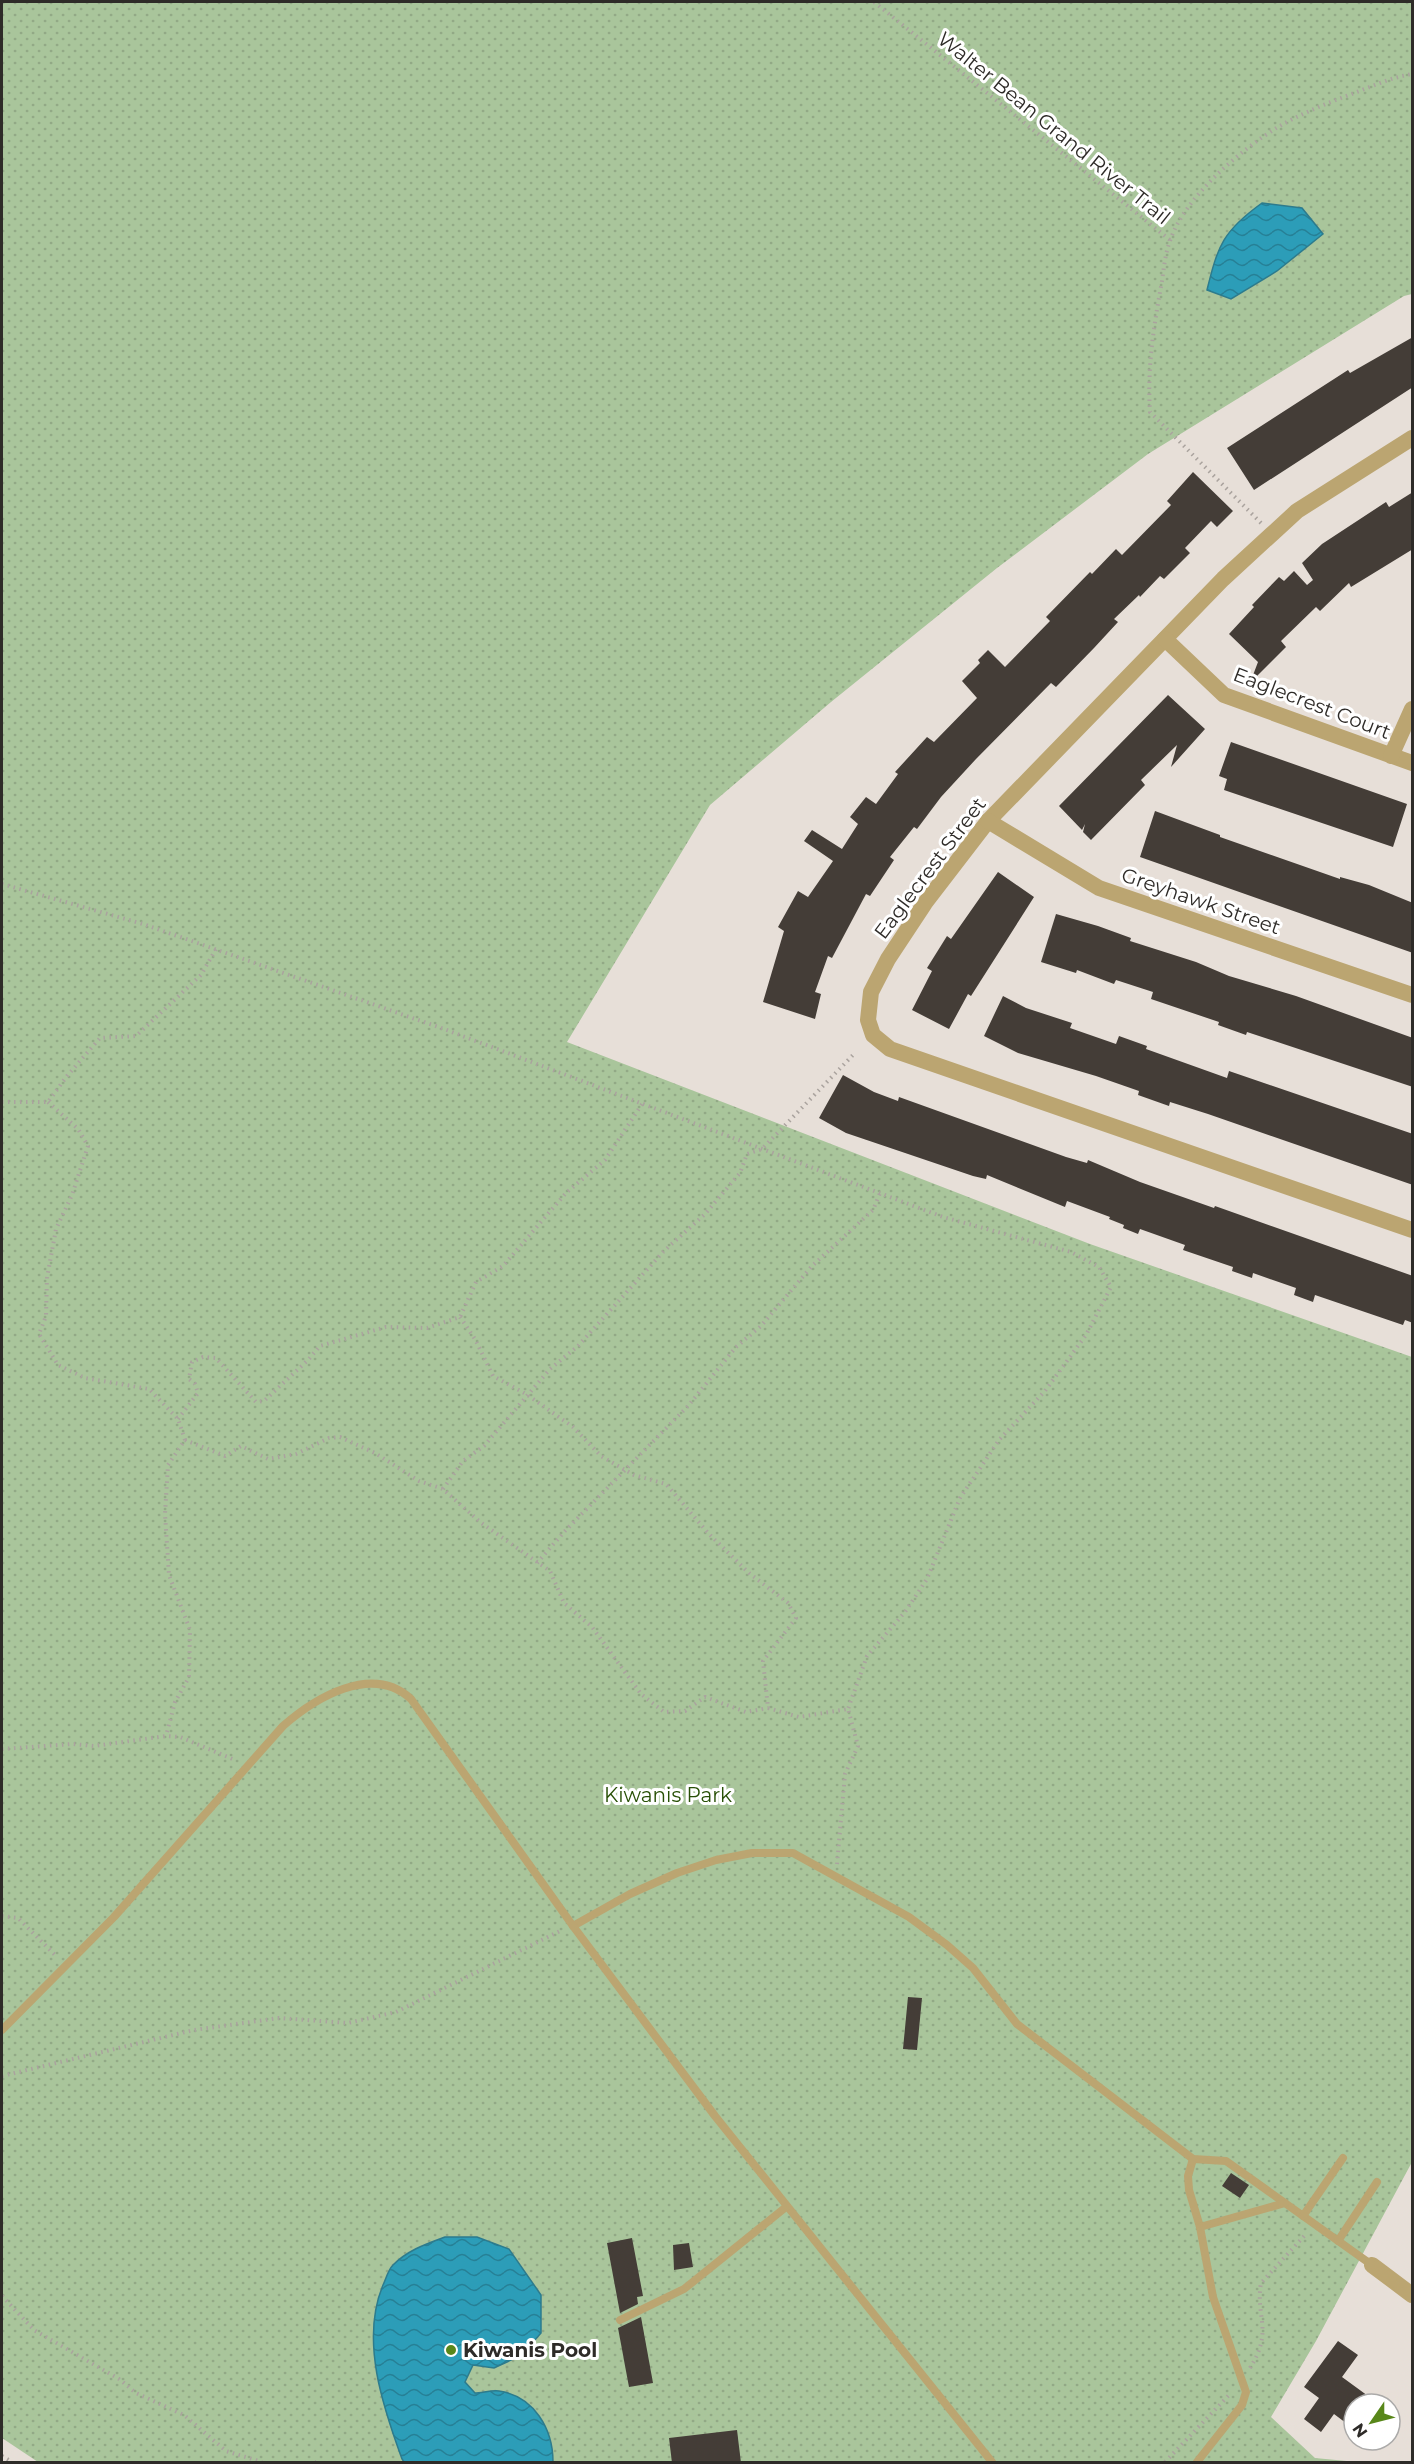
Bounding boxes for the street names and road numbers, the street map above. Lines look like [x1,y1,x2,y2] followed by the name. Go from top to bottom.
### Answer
[933,27,1175,229] street label: Walter Bean Grand River Trail
[1230,662,1394,744] street label: Eaglecrest Court
[869,793,991,943] street label: Eaglecrest Street
[1118,863,1284,939] street label: Greyhawk Street

